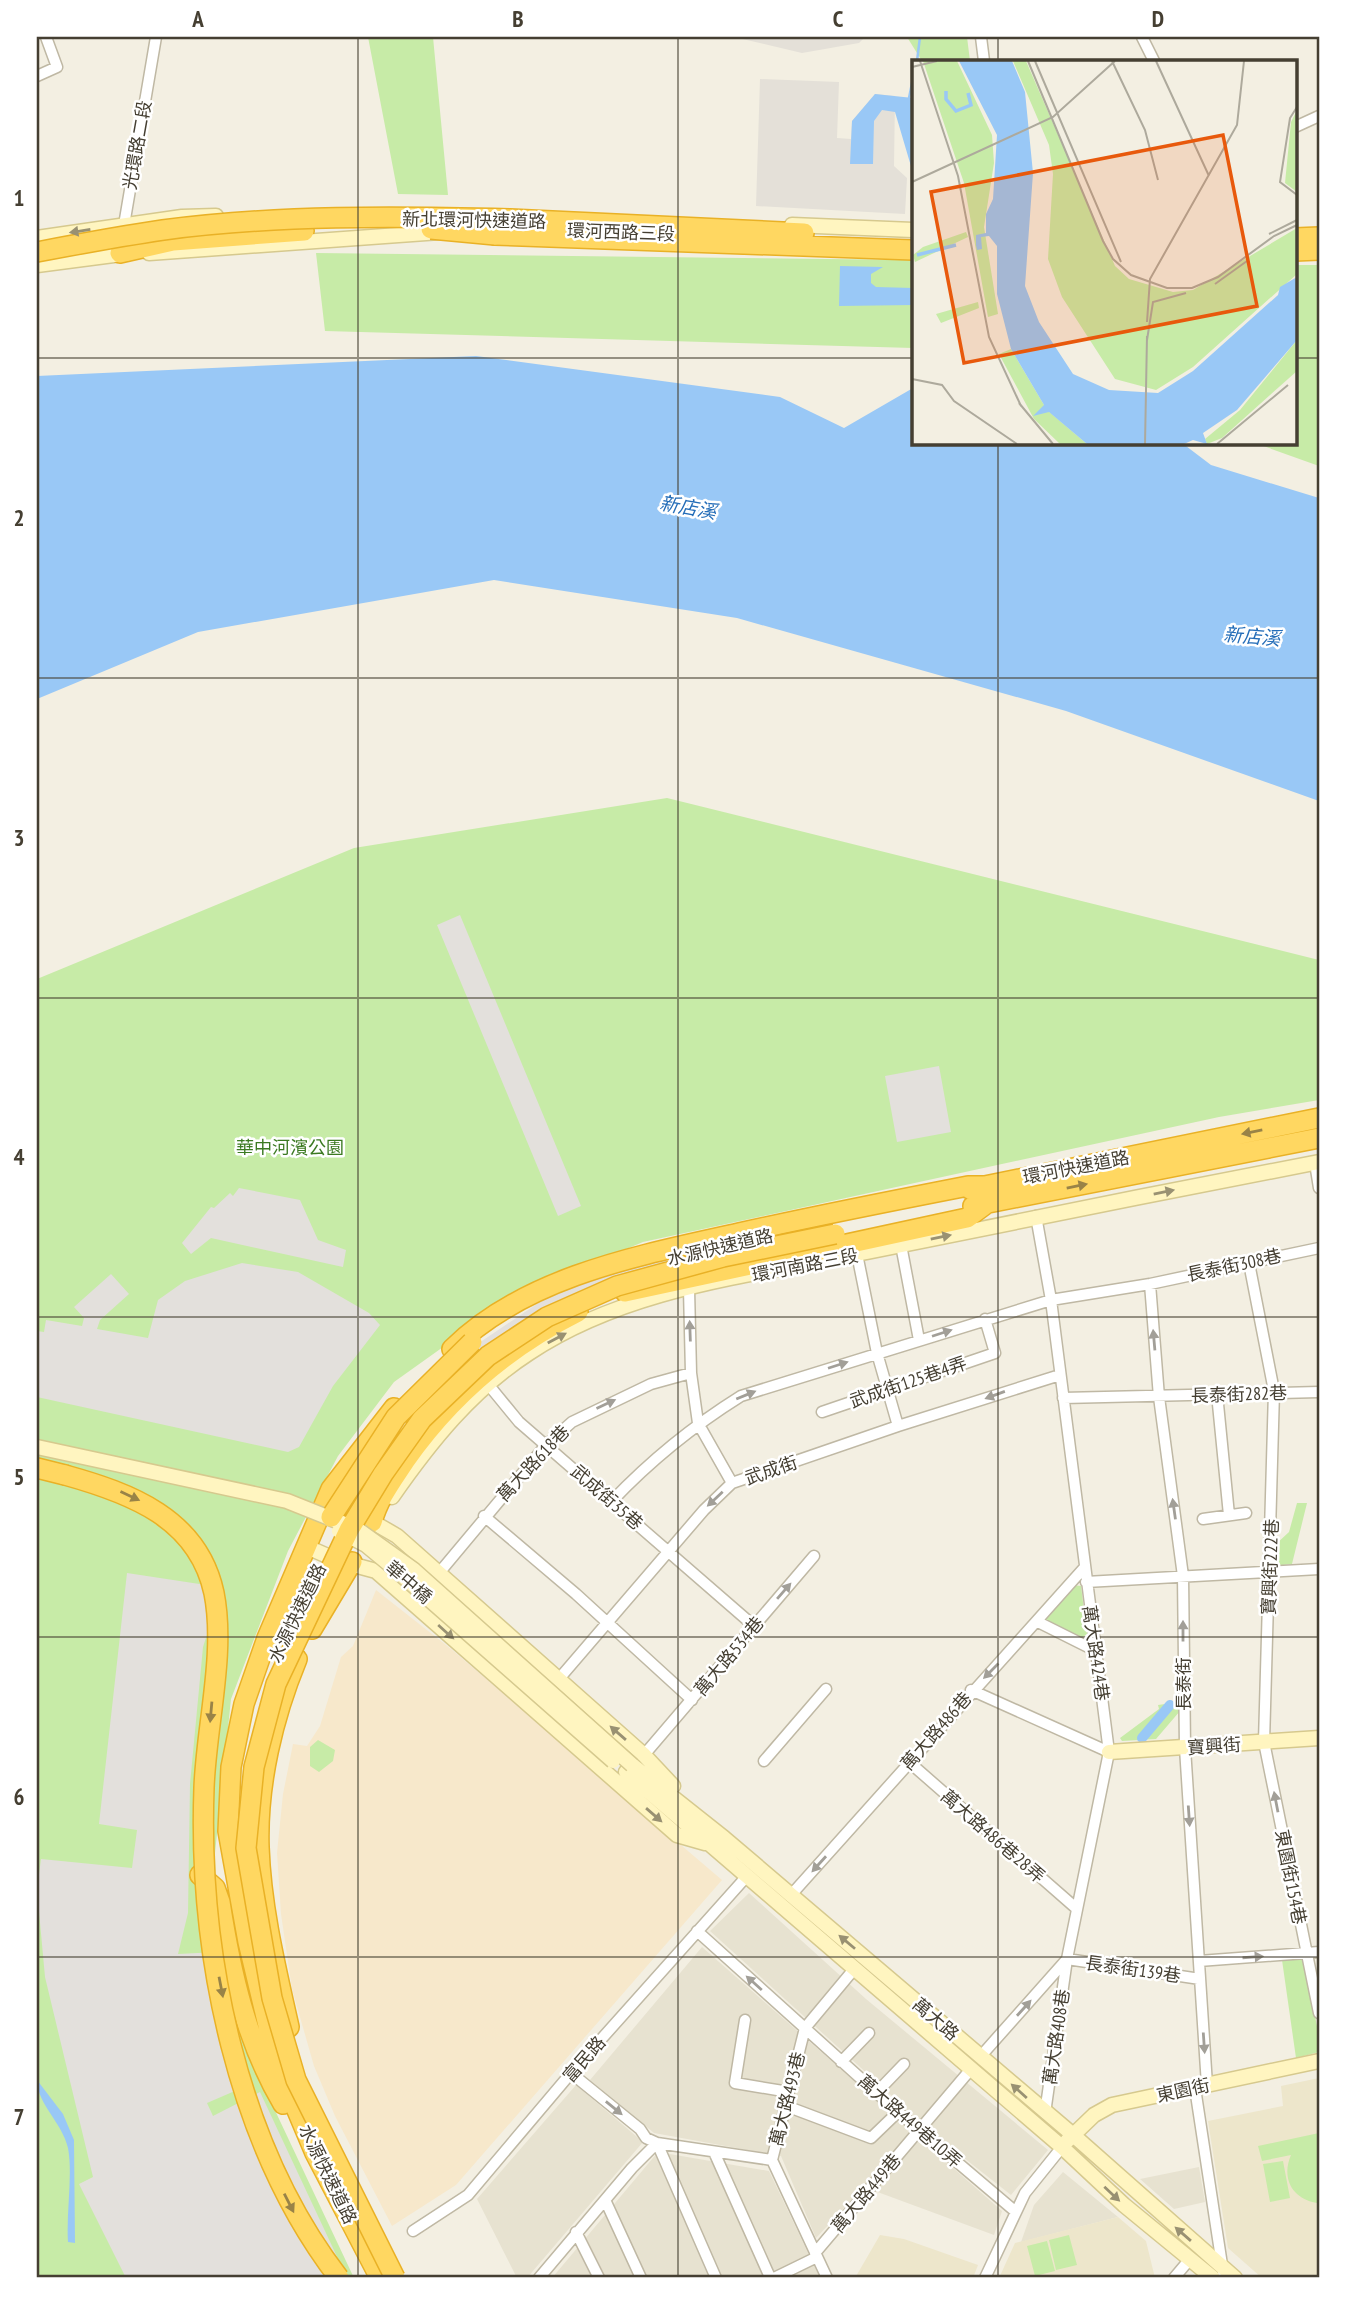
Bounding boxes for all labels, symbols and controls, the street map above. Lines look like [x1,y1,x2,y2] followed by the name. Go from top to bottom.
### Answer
[191,4,204,33] text: A
[512,4,524,33] text: B
[833,4,844,33] text: C
[1152,4,1164,33] text: D
[912,60,1296,444] inset map
[118,99,156,191] street label: 光環路二段
[14,183,25,212] text: 1
[402,207,546,233] street label: 新北環河快速道路
[567,219,675,245] street label: 環河西路三段
[69,225,91,236] one-way arrow
[658,490,721,524] water label: 新店溪
[14,503,25,532] text: 2
[1223,622,1284,651] water label: 新店溪
[14,823,25,852] text: 3
[1241,1126,1263,1137] one-way arrow
[236,1136,344,1159] park label: 華中河濱公園
[14,1142,25,1171] text: 4
[1021,1145,1131,1189] street label: 環河快速道路
[1066,1180,1088,1191] one-way arrow
[1153,1186,1175,1197] one-way arrow
[665,1224,775,1270] street label: 水源快速道路
[930,1231,952,1242] one-way arrow
[750,1243,860,1287] street label: 環河南路三段
[1185,1244,1283,1286] street label: 長泰街308巷
[685,1320,696,1342] one-way arrow
[932,1327,953,1337] one-way arrow
[1148,1329,1159,1351] one-way arrow
[547,1332,567,1343] one-way arrow
[846,1351,970,1413] street label: 武成街125巷4弄
[828,1360,849,1370] one-way arrow
[1190,1381,1288,1407] street label: 長泰街282巷
[736,1390,757,1401] one-way arrow
[984,1390,1005,1401] one-way arrow
[595,1398,616,1409] one-way arrow
[492,1420,574,1506] street label: 萬大路618巷
[742,1450,800,1490] street label: 武成街
[566,1459,648,1535] street label: 武成街35巷
[14,1462,25,1491] text: 5
[120,1490,140,1502] one-way arrow
[707,1491,724,1507] one-way arrow
[1169,1498,1180,1520] one-way arrow
[1257,1518,1283,1616] street label: 寶興街222巷
[381,1556,437,1608] street label: 華中橋
[263,1559,331,1667] street label: 水源快速道路
[776,1582,792,1600] one-way arrow
[1078,1604,1114,1702] street label: 萬大路424巷
[689,1612,769,1700] street label: 萬大路534巷
[1177,1619,1189,1641] one-way arrow
[437,1624,455,1640] one-way arrow
[1172,1657,1195,1711] street label: 長泰街
[983,1662,999,1679] one-way arrow
[896,1687,976,1775] street label: 萬大路486巷
[205,1701,216,1723] one-way arrow
[610,1725,627,1741] one-way arrow
[1186,1733,1242,1759] street label: 寶興街
[14,1782,25,1811] text: 6
[936,1785,1050,1887] street label: 萬大路486巷28弄
[1271,1791,1282,1813] one-way arrow
[1184,1805,1195,1827] one-way arrow
[645,1807,662,1822] one-way arrow
[1271,1828,1311,1926] street label: 東園街154巷
[811,1855,827,1873] one-way arrow
[838,1935,855,1950] one-way arrow
[1084,1951,1182,1987] street label: 長泰街139巷
[1242,1951,1264,1962] one-way arrow
[746,1975,763,1991] one-way arrow
[216,1976,227,1998] one-way arrow
[1038,1988,1074,2086] street label: 萬大路408巷
[908,1993,964,2045] street label: 萬大路
[1015,2000,1031,2017] one-way arrow
[558,2031,610,2087] street label: 富民路
[1199,2032,1210,2054] one-way arrow
[764,2049,810,2149] street label: 萬大路493巷
[853,2070,967,2172] street label: 萬大路449巷10弄
[1154,2073,1212,2107] street label: 東園街
[1010,2083,1028,2099] one-way arrow
[606,2100,623,2115] one-way arrow
[14,2102,25,2131] text: 7
[294,2120,362,2228] street label: 水源快速道路
[826,2149,906,2237] street label: 萬大路449巷
[1103,2185,1120,2201] one-way arrow
[284,2193,295,2213] one-way arrow
[1174,2226,1192,2242] one-way arrow

